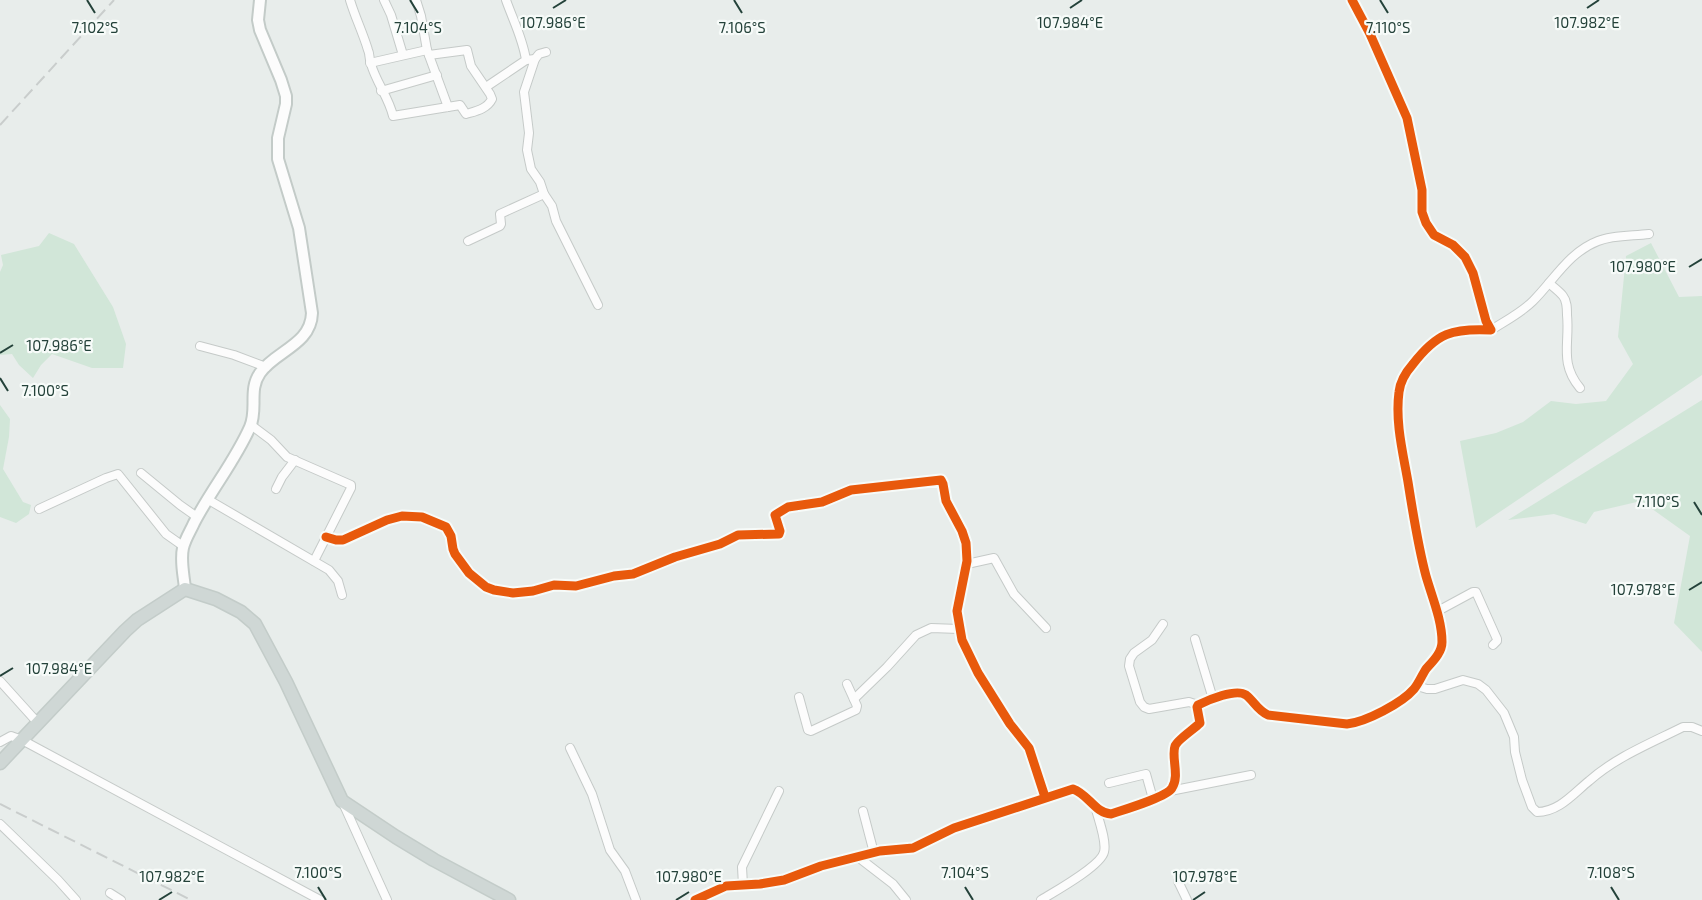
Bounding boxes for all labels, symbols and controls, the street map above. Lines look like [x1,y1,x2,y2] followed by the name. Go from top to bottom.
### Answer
[520,13,586,31] text: 107.986°E
[1037,13,1103,31] text: 107.984°E
[1554,13,1620,31] text: 107.982°E
[71,18,119,36] text: 7.102°S
[394,18,442,36] text: 7.104°S
[718,18,766,36] text: 7.106°S
[1366,18,1410,36] text: 7.110°S
[1610,257,1676,275] text: 107.980°E
[26,336,92,354] text: 107.986°E
[21,381,69,399] text: 7.100°S
[1635,492,1679,510] text: 7.110°S
[1611,580,1675,598] text: 107.978°E
[26,659,92,677] text: 107.984°E
[294,863,342,881] text: 7.100°S
[941,863,989,881] text: 7.104°S
[1587,863,1635,881] text: 7.108°S
[139,867,205,885] text: 107.982°E
[656,867,722,885] text: 107.980°E
[1173,867,1237,885] text: 107.978°E

